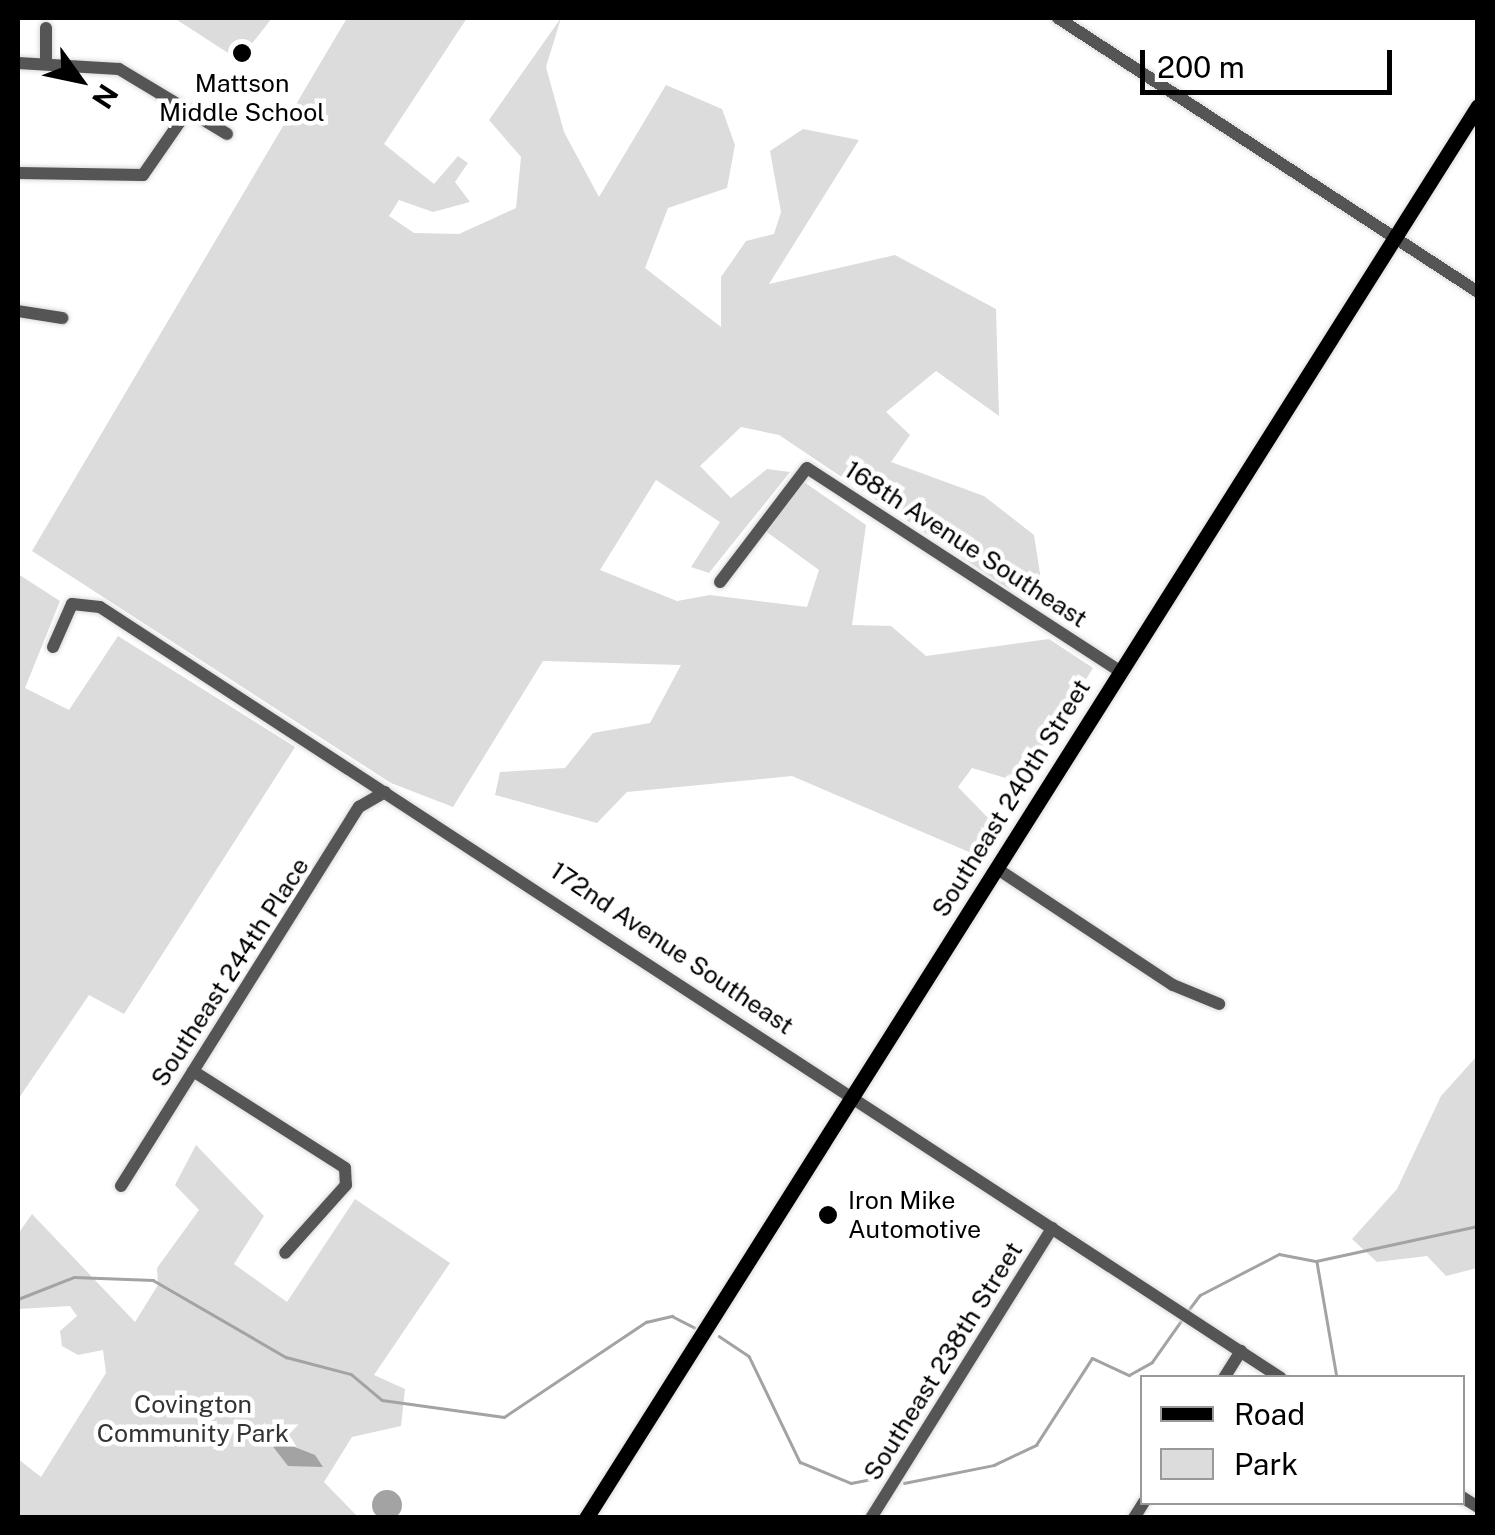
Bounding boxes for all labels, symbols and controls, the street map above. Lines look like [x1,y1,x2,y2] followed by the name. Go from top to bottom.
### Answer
[30,30,130,130] north arrow
[1145,30,1398,92] scale bar
[231,42,253,64] marker: Mattson Middle School
[1157,49,1245,85] text: 200 m
[159,69,325,128] place label: Mattson Middle School
[86,78,125,115] text: N
[839,454,1093,634] street label: 168th Avenue Southeast
[926,674,1096,922] street label: Southeast 240th Street
[145,852,315,1092] street label: Southeast 244th Place
[545,855,799,1041] street label: 172nd Avenue Southeast
[848,1186,981,1245] place label: Iron Mike Automotive
[817,1204,839,1226] marker: Iron Mike Automotive
[857,1236,1029,1486] street label: Southeast 238th Street
[1140,1375,1465,1505] legend
[97,1390,289,1449] park label: Covington Community Park
[1234,1396,1305,1432] text: Road
[1234,1446,1298,1482] text: Park

